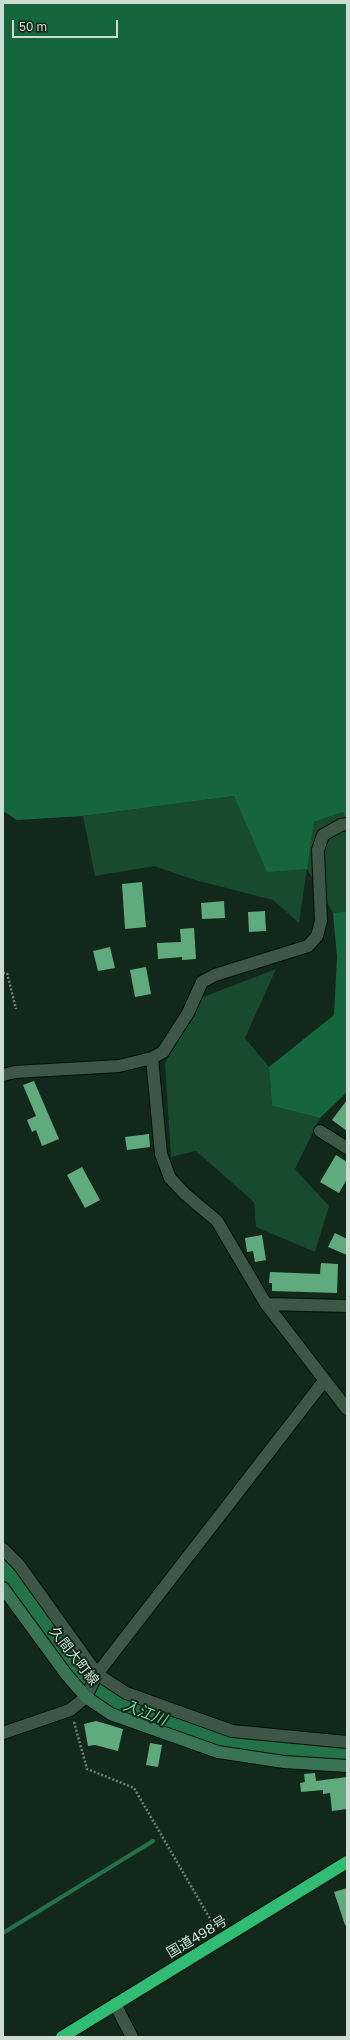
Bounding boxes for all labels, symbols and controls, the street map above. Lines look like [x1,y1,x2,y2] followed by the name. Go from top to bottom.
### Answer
[14,12,120,38] scale bar
[19,19,47,34] text: 50 m
[46,1623,102,1689] street label: 久間大町線
[121,1697,169,1729] water label: 入江川
[164,1912,230,1962] street label: 国道498号

